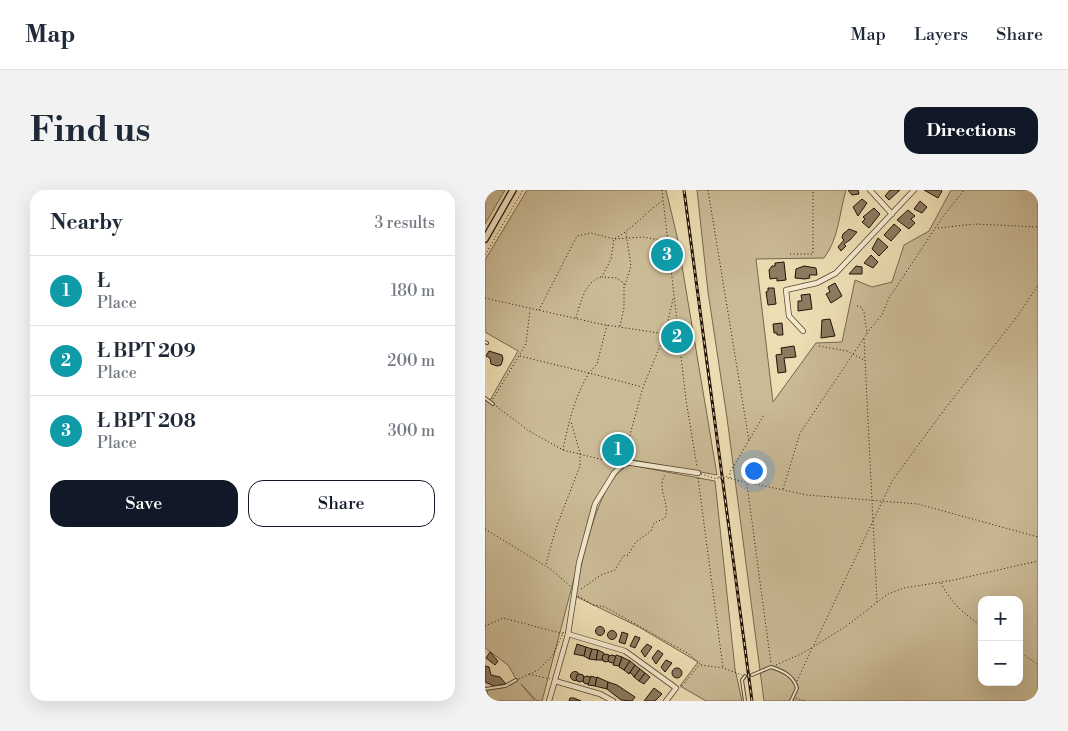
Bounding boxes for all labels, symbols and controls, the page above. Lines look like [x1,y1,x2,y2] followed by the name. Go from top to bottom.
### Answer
[25,20,75,50] text: Map
[851,23,886,46] text: Map
[914,23,968,46] text: Layers
[996,23,1043,46] text: Share
[904,107,1038,154] button: Directions
[30,109,150,152] text: Find us
[50,210,123,236] text: Nearby
[374,213,435,233] text: 3 results
[651,236,683,274] pin: 3
[97,269,110,293] text: Ł
[62,281,70,301] text: 1
[391,281,435,301] text: 180 m
[97,293,137,313] text: Place
[661,318,693,356] pin: 2
[97,339,196,363] text: Ł BPT 209
[61,351,71,371] text: 2
[387,351,435,371] text: 200 m
[97,363,137,383] text: Place
[97,409,196,433] text: Ł BPT 208
[61,421,71,441] text: 3
[388,421,435,441] text: 300 m
[602,431,634,469] pin: 1
[97,433,137,453] text: Place
[741,458,767,484] your location
[50,480,238,527] button: Save
[248,480,435,527] button: Share
[978,596,1023,686] map controls
[978,596,1023,641] button: +
[978,641,1023,686] button: −

